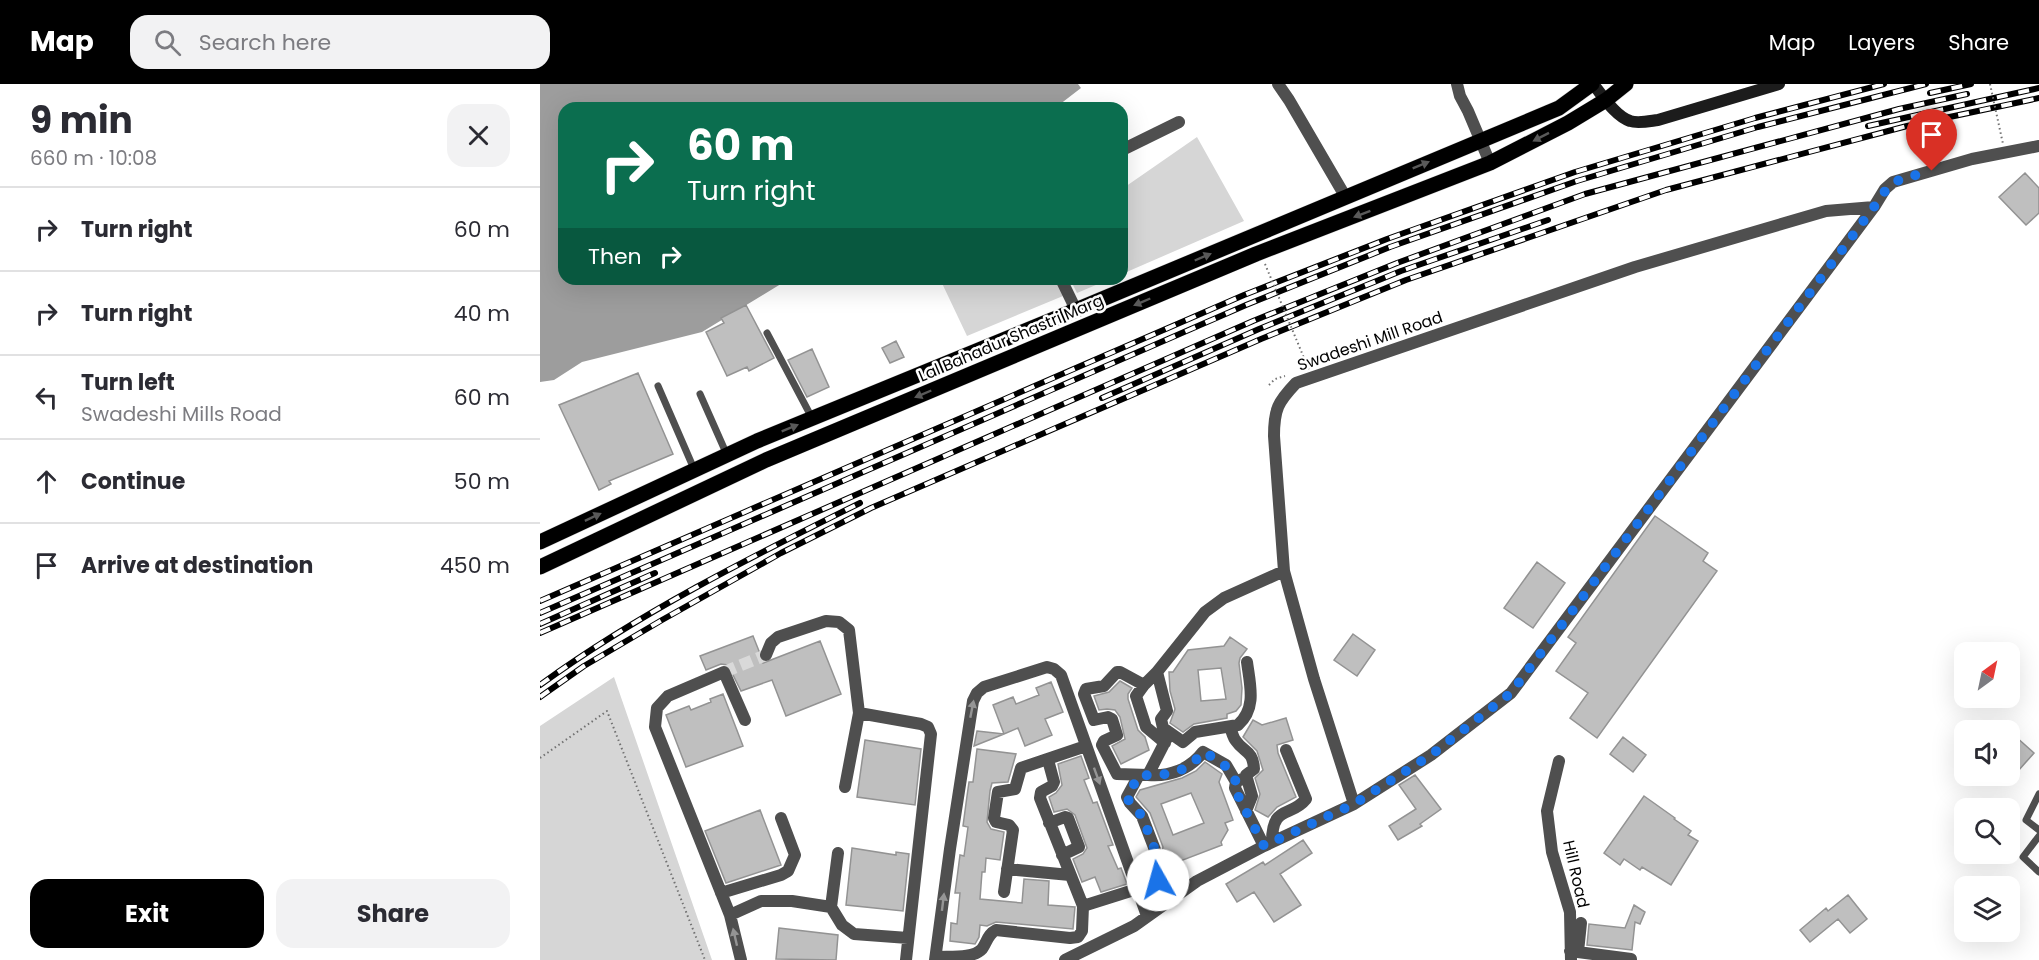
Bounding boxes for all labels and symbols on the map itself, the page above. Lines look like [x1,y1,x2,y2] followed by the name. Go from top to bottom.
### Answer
[1906,109,1957,171] pin
[1532,132,1549,142] one-way arrow
[1413,160,1431,170] one-way arrow
[1352,209,1370,219] one-way arrow
[1194,252,1212,262] one-way arrow
[915,289,1107,387] street label: Lal Bahadur Shastri Marg
[1133,298,1151,307] one-way arrow
[1294,305,1446,377] street label: Swadeshi Mill Road
[914,389,932,399] one-way arrow
[781,423,799,432] one-way arrow
[585,513,602,522] one-way arrow
[1954,642,2020,708] north arrow
[968,700,977,719] one-way arrow
[1092,767,1102,785] one-way arrow
[1557,838,1595,910] street label: Hill Road
[1126,848,1190,912] position arrow
[938,892,948,911] one-way arrow
[730,928,740,947] one-way arrow

